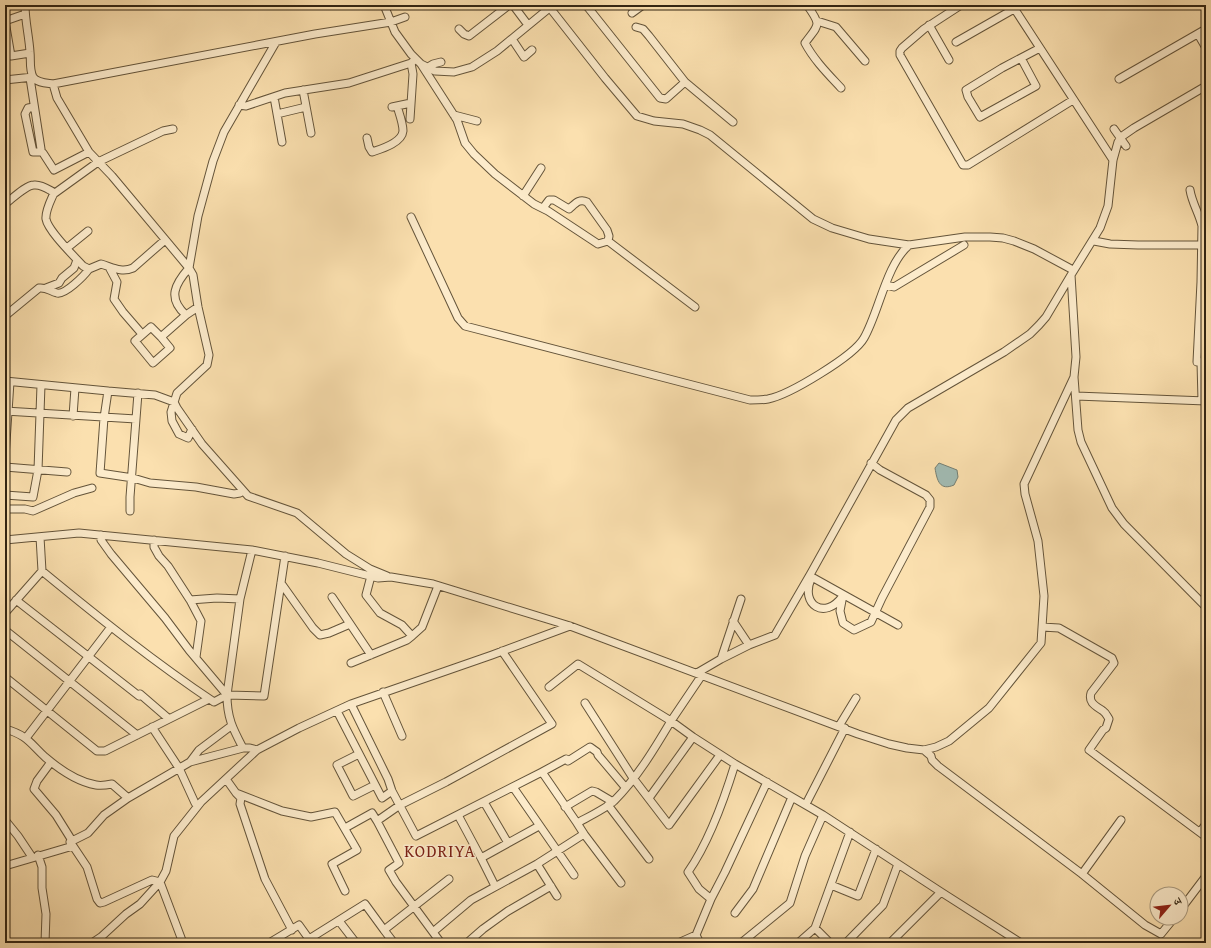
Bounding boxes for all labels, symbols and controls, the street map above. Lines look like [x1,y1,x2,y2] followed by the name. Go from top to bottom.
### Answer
[404,838,476,863] district label: KODRIYA
[1149,886,1189,926] north arrow
[1169,894,1187,909] text: उ

